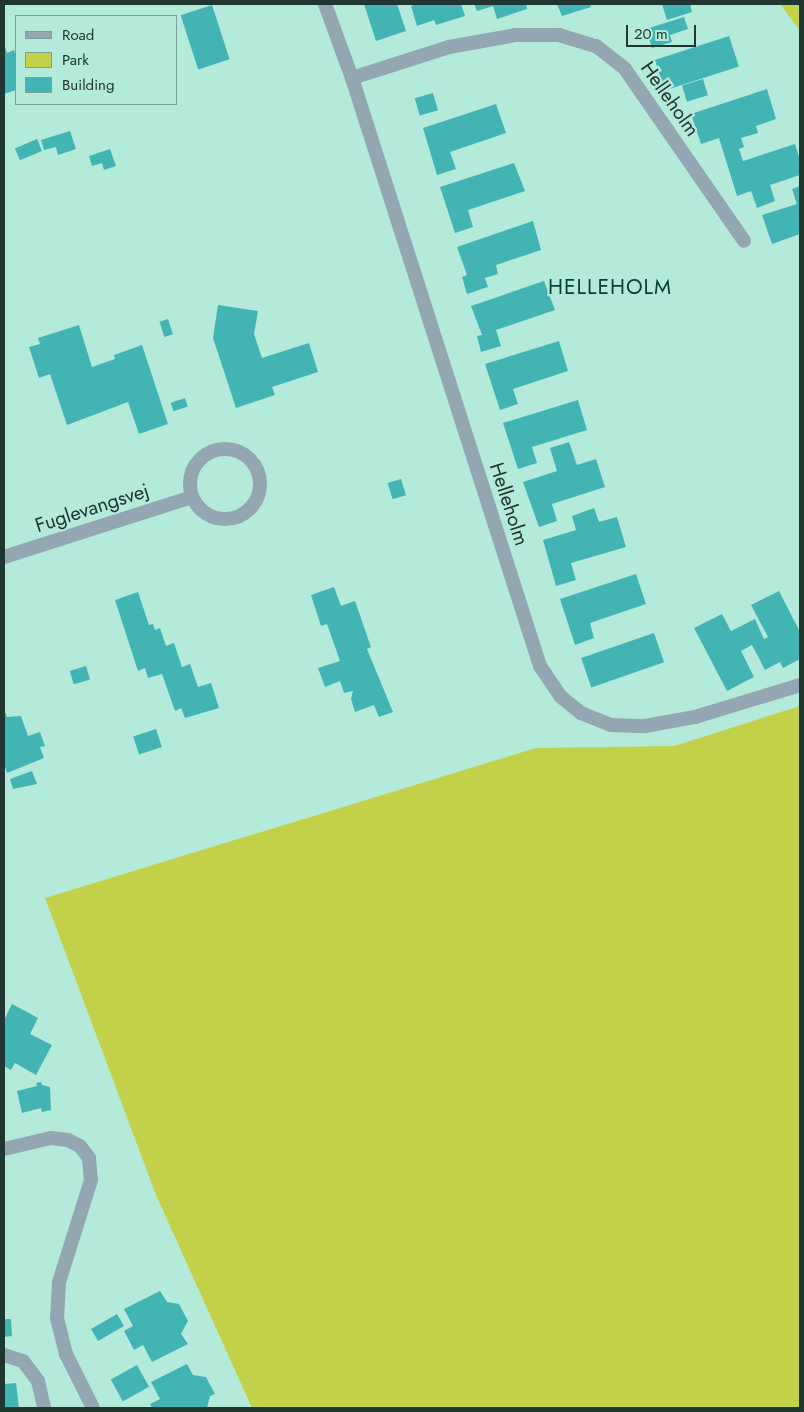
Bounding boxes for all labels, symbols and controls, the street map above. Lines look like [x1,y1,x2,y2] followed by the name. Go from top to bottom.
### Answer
[15,15,178,105] legend
[629,15,699,47] scale bar
[634,23,668,45] text: 20 m
[62,24,94,46] text: Road
[62,49,89,71] text: Park
[636,57,704,141] street label: Helleholm
[62,74,114,96] text: Building
[547,274,673,300] district label: HELLEHOLM
[484,460,534,548] street label: Helleholm
[32,478,152,538] street label: Fuglevangsvej

